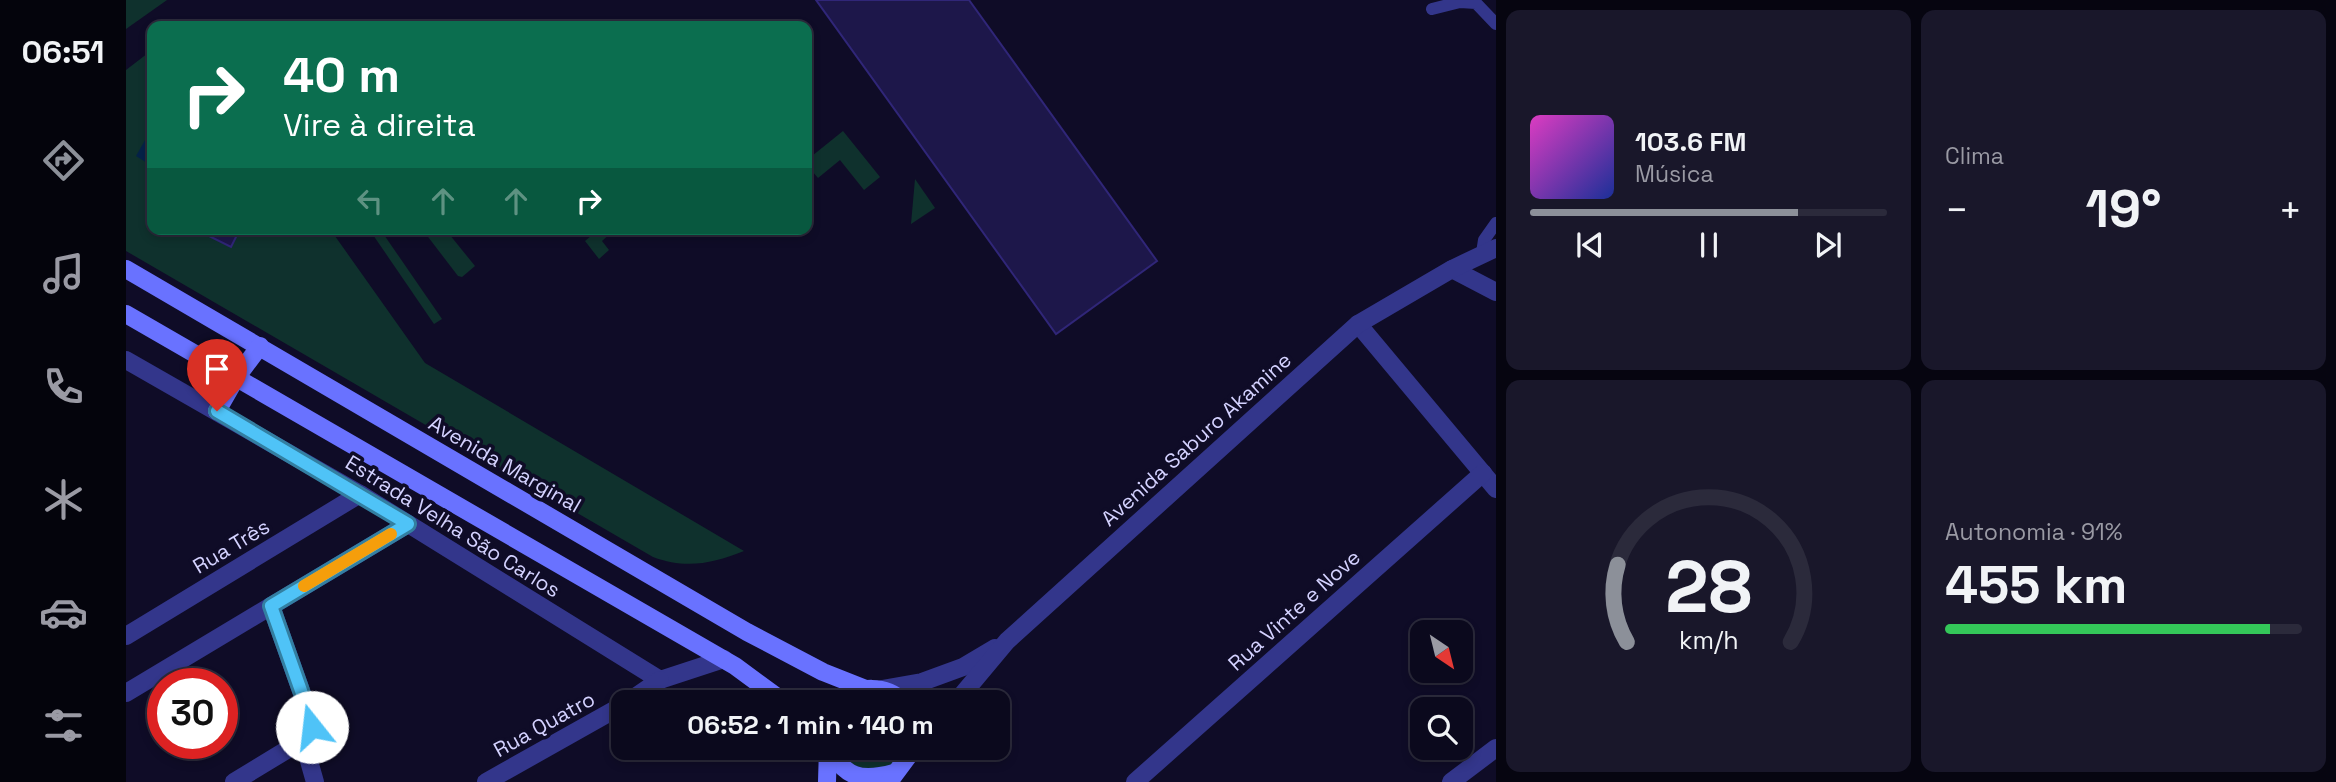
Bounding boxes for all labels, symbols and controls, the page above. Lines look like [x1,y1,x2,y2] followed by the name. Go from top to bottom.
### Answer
[21,32,105,72] text: 06:51
[283,44,400,106] text: 40 m
[168,49,259,140] icon: right
[283,105,476,145] text: Vire à direita
[1635,125,1746,159] text: 103.6 FM
[39,136,88,185] icon: directions
[1945,141,2004,171] text: Clima
[1635,159,1714,189] text: Música
[2085,176,2162,242] text: 19°
[351,182,389,220] icon: left
[424,182,462,220] icon: ahead
[497,182,535,220] icon: ahead
[570,182,608,220] icon: right
[1945,186,1969,234] text: −
[2278,186,2302,234] text: +
[1571,226,1609,264] icon: previous
[1690,226,1728,264] icon: pause
[1809,226,1847,264] icon: next
[39,249,88,298] icon: music
[187,339,247,411] pin
[1095,346,1297,532] street label: Avenida Saburo Akamine
[198,350,236,388] icon: arrive
[39,362,88,411] icon: phone
[424,409,586,519] street label: Avenida Marginal
[341,449,565,603] street label: Estrada Velha São Carlos
[39,475,88,524] icon: climate
[188,513,274,579] street label: Rua Três
[1945,517,2122,547] text: Autonomia · 91%
[1665,540,1752,633] text: 28
[1222,543,1366,677] street label: Rua Vinte e Nove
[1945,552,2127,618] text: 455 km
[39,588,88,637] icon: car
[1410,620,1474,682] north arrow
[1410,620,1473,760] map controls
[1679,624,1738,656] text: km/h
[147,668,238,759] speed limit sign: 30
[488,685,600,763] street label: Rua Quatro
[275,690,349,764] position arrow
[1410,697,1473,760] button: search
[39,701,88,750] icon: filters
[687,708,934,742] text: 06:52 · 1 min · 140 m

